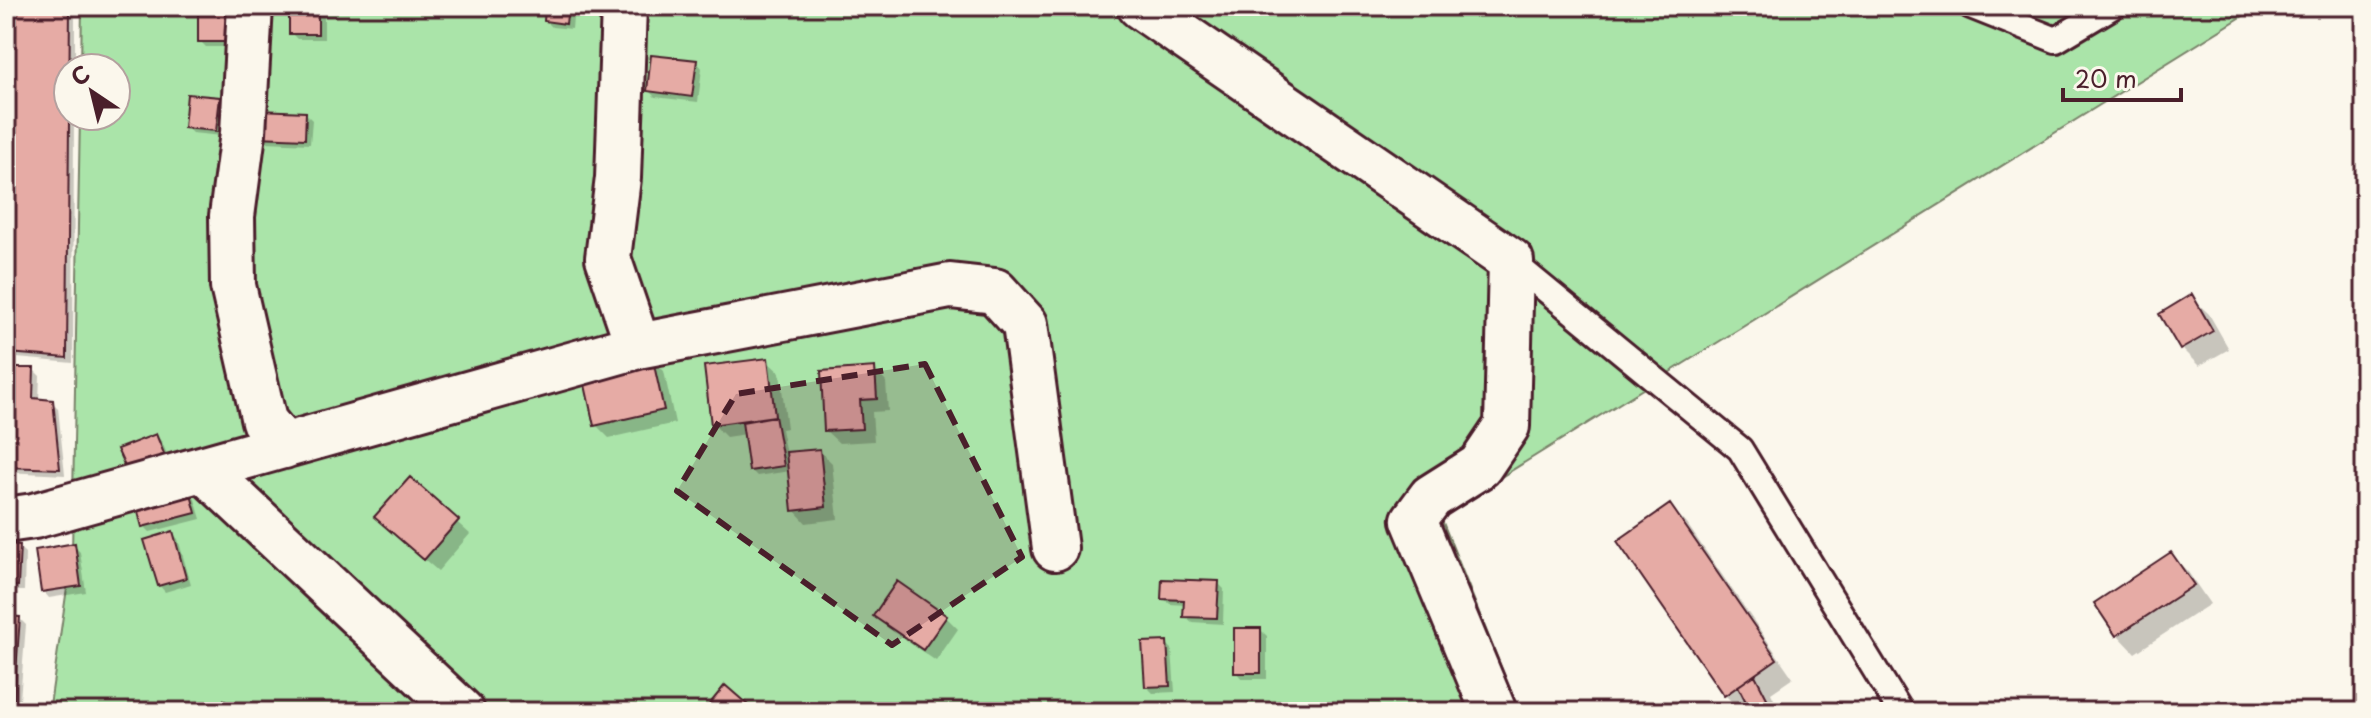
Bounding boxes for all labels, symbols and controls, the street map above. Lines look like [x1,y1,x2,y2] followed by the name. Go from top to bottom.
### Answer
[52,52,132,132] north arrow
[2063,52,2181,102] scale bar
[63,56,96,93] text: С
[2075,60,2137,96] text: 20 m

